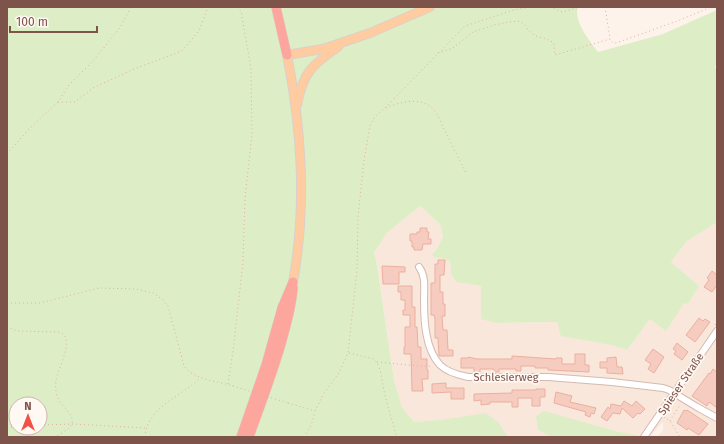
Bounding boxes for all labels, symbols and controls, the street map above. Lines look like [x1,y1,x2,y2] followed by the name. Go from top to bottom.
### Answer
[10,8,97,34] scale bar
[16,15,48,29] text: 100 m
[655,350,707,418] street label: Spieser Straße
[474,371,539,384] street label: Schlesierweg
[8,396,48,436] north arrow
[24,400,32,413] text: N

